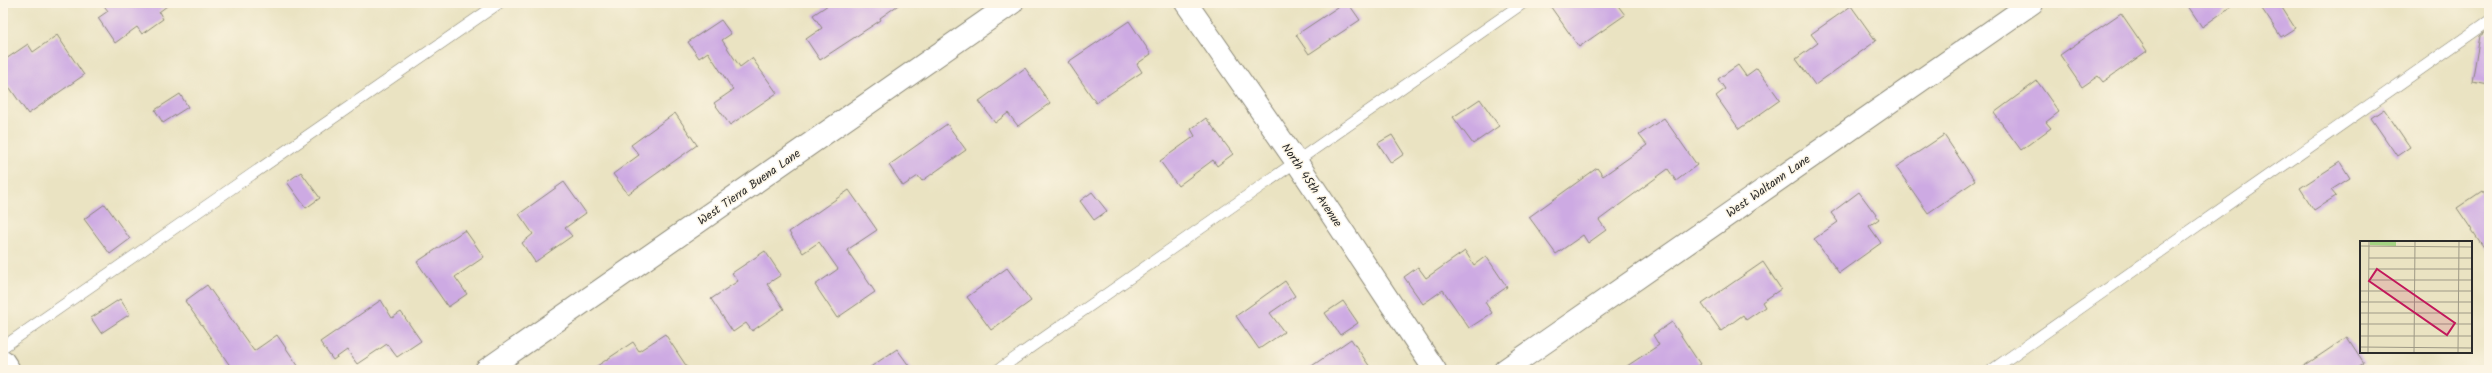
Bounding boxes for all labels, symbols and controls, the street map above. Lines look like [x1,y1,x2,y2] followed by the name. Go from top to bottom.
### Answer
[1276,139,1347,232] street label: North 45th Avenue
[694,144,805,230] street label: West Tierra Buena Lane
[1722,150,1815,223] street label: West Waltann Lane
[2360,241,2472,353] inset map

